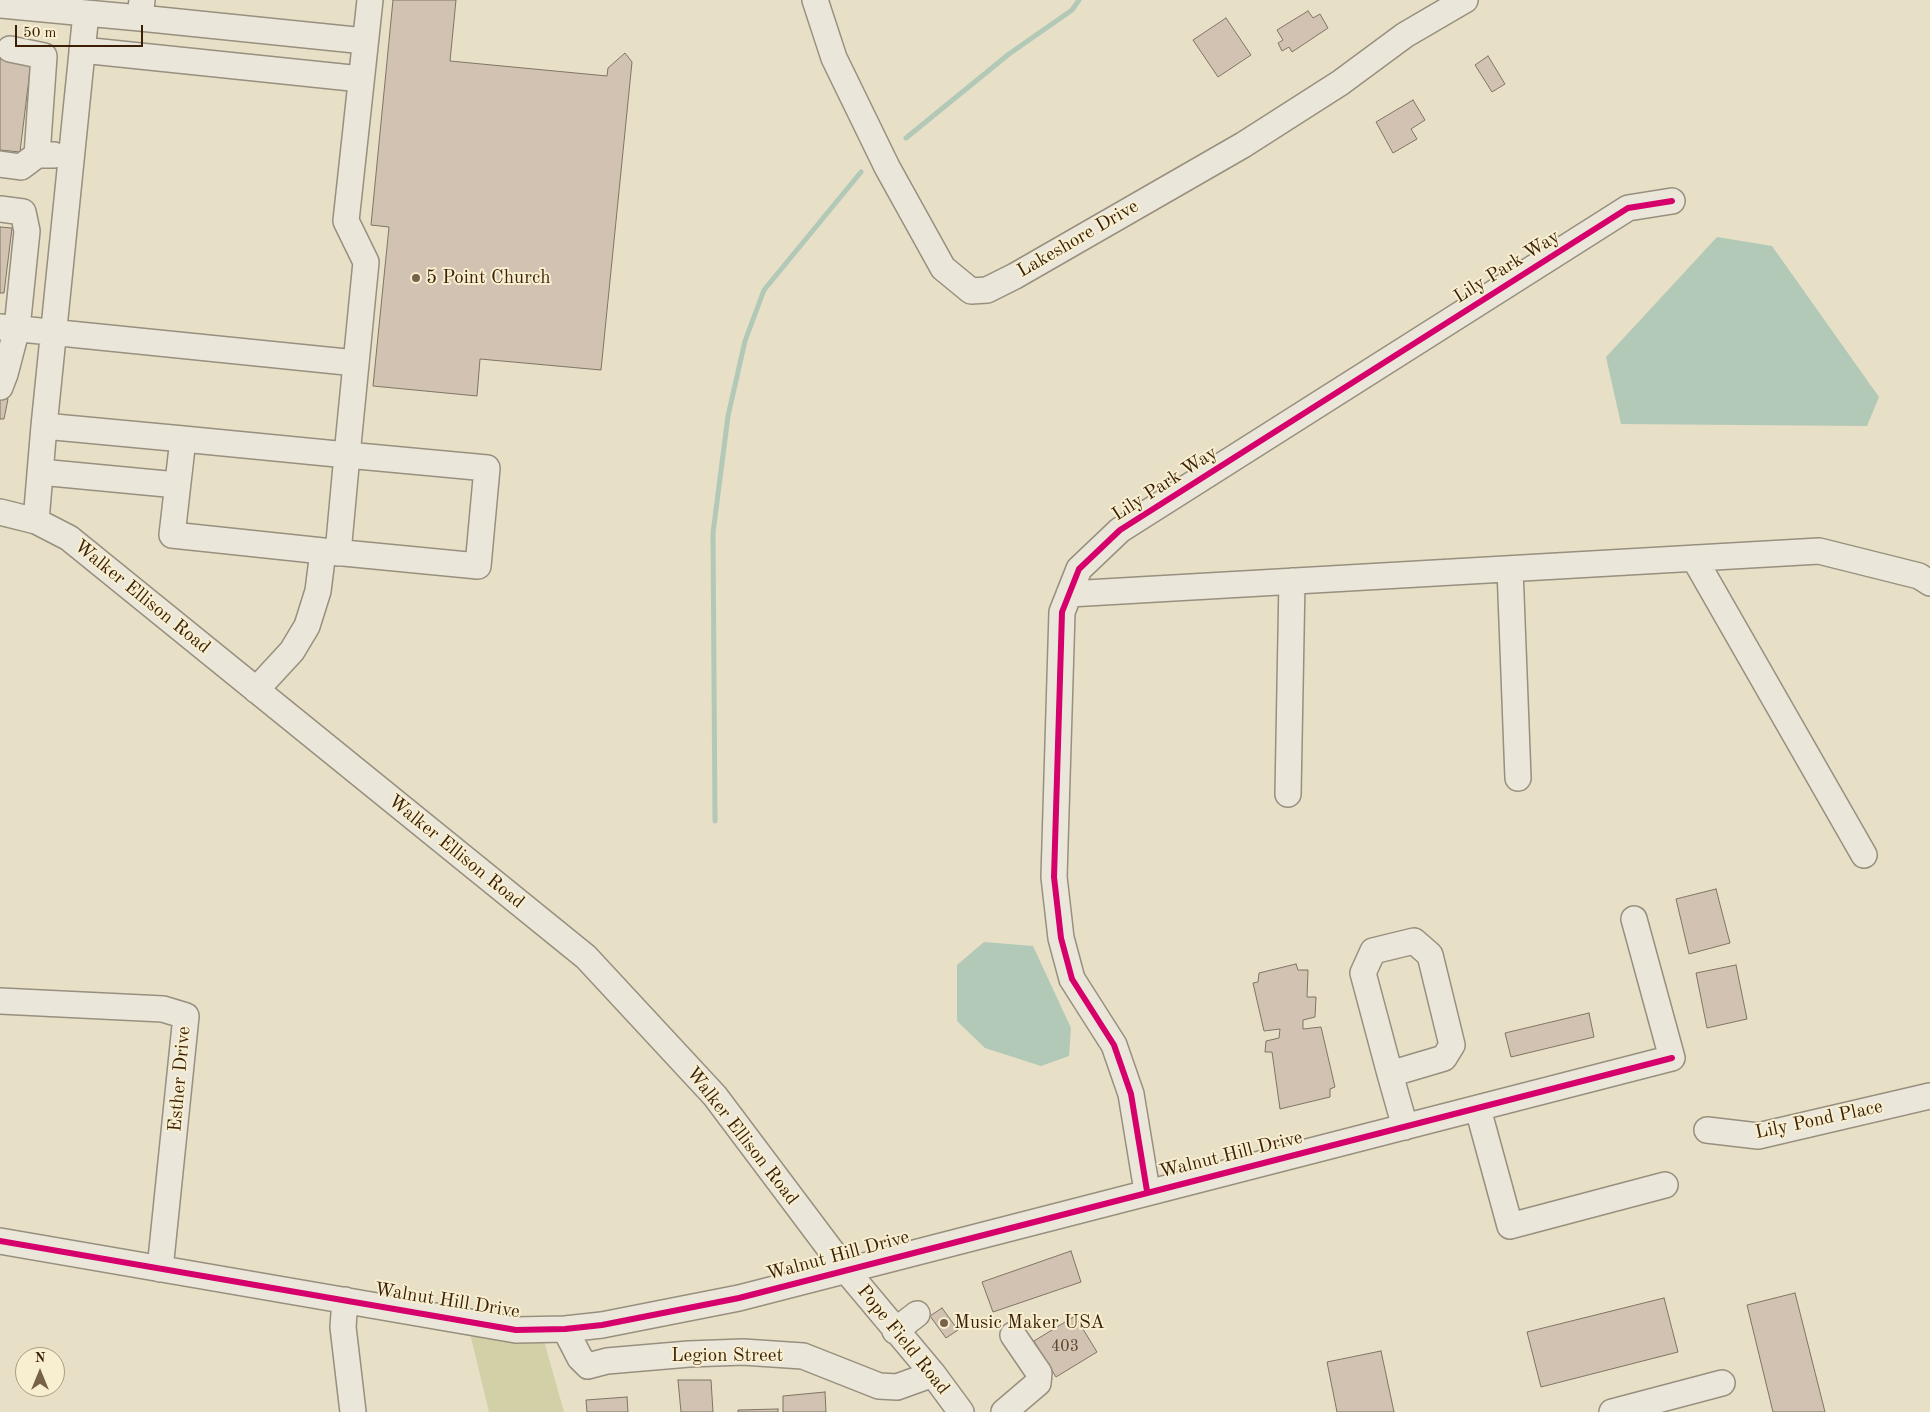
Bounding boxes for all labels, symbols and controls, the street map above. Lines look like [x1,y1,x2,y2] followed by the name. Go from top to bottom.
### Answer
[18,15,145,47] scale bar
[23,26,57,41] text: 50 m
[1013,195,1143,283] street label: Lakeshore Drive
[1450,225,1564,309] street label: Lily Park Way
[426,267,551,289] place label: 5 Point Church
[410,272,422,284] marker: 5 Point Church
[1108,442,1222,526] street label: Lily Park Way
[69,535,215,659] street label: Walker Ellison Road
[383,790,529,914] street label: Walker Ellison Road
[164,1025,196,1133] street label: Esther Drive
[681,1062,803,1210] street label: Walker Ellison Road
[1753,1095,1885,1145] street label: Lily Pond Place
[1157,1126,1305,1184] street label: Walnut Hill Drive
[764,1226,912,1286] street label: Walnut Hill Drive
[373,1278,521,1324] street label: Walnut Hill Drive
[852,1280,954,1400] street label: Pope Field Road
[954,1312,1105,1334] place label: Music Maker USA
[938,1317,950,1329] marker: Music Maker USA
[1051,1337,1079,1357] house number: 403
[671,1345,783,1367] street label: Legion Street
[15,1347,65,1397] north arrow
[35,1351,45,1365] text: N

